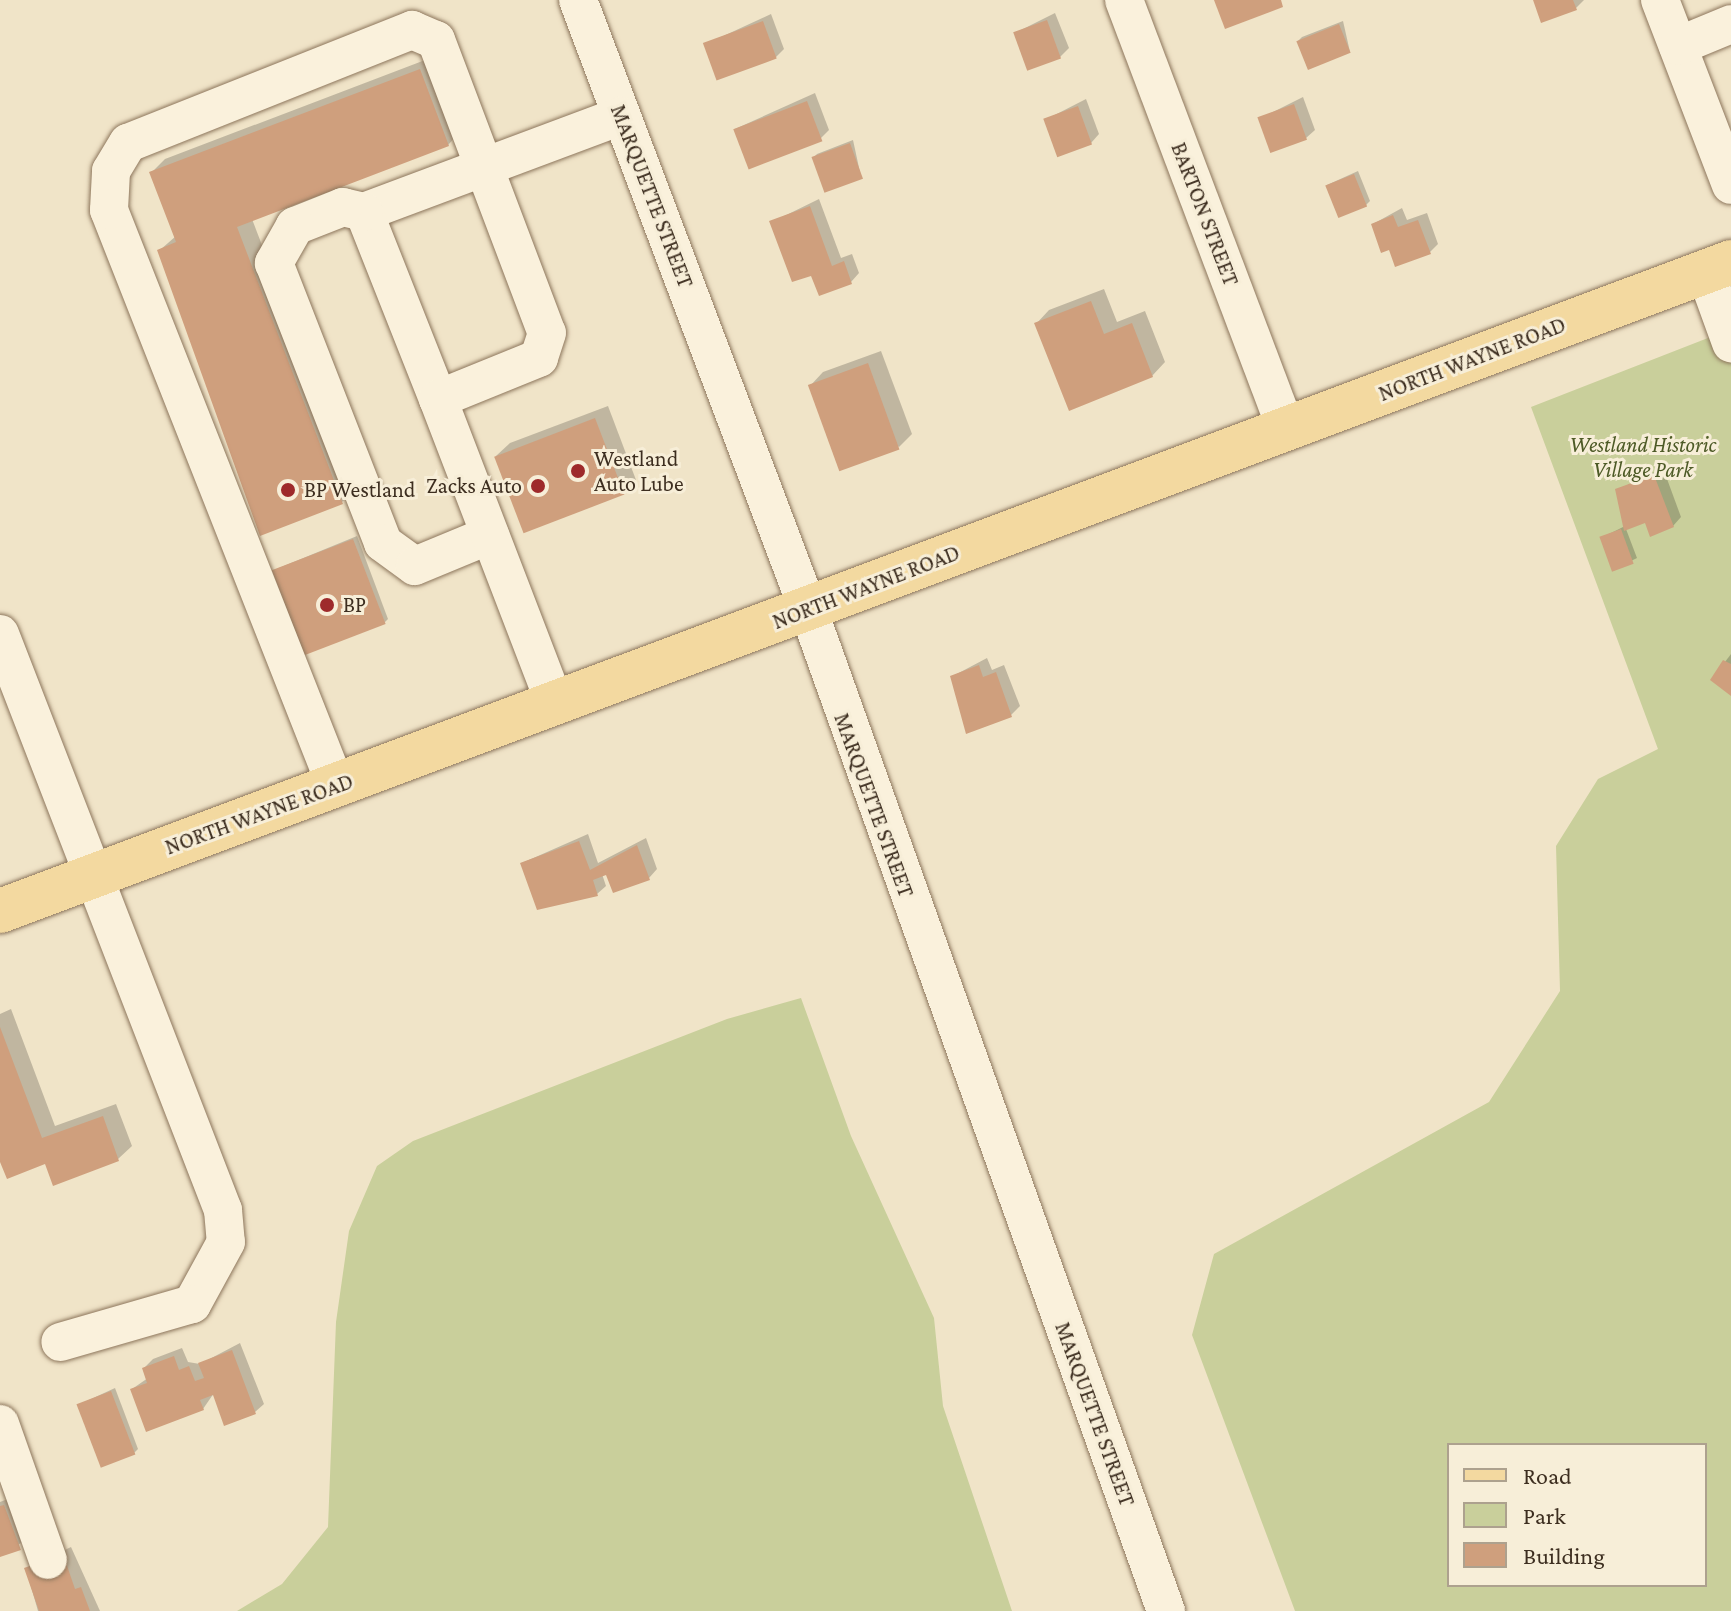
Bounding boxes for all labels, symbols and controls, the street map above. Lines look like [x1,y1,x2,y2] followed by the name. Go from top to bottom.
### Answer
[605,101,699,291] street label: MARQUETTE STREET
[1166,139,1244,289] street label: BARTON STREET
[1375,311,1569,407] street label: NORTH WAYNE ROAD
[1570,431,1716,482] park label: Westland Historic Village Park
[594,445,684,496] place label: Westland Auto Lube
[569,462,587,480] marker: Westland Auto Lube
[426,473,522,499] place label: Zacks Auto
[304,477,415,503] place label: BP Westland
[529,477,547,495] marker: Zacks Auto
[279,481,297,499] marker: BP Westland
[769,539,963,635] street label: NORTH WAYNE ROAD
[343,592,366,618] place label: BP
[318,596,336,614] marker: BP
[828,709,920,901] street label: MARQUETTE STREET
[161,768,357,860] street label: NORTH WAYNE ROAD
[1049,1318,1141,1510] street label: MARQUETTE STREET
[1447,1443,1707,1587] legend
[1523,1462,1572,1489] text: Road
[1523,1502,1566,1529] text: Park
[1523,1542,1605,1569] text: Building

